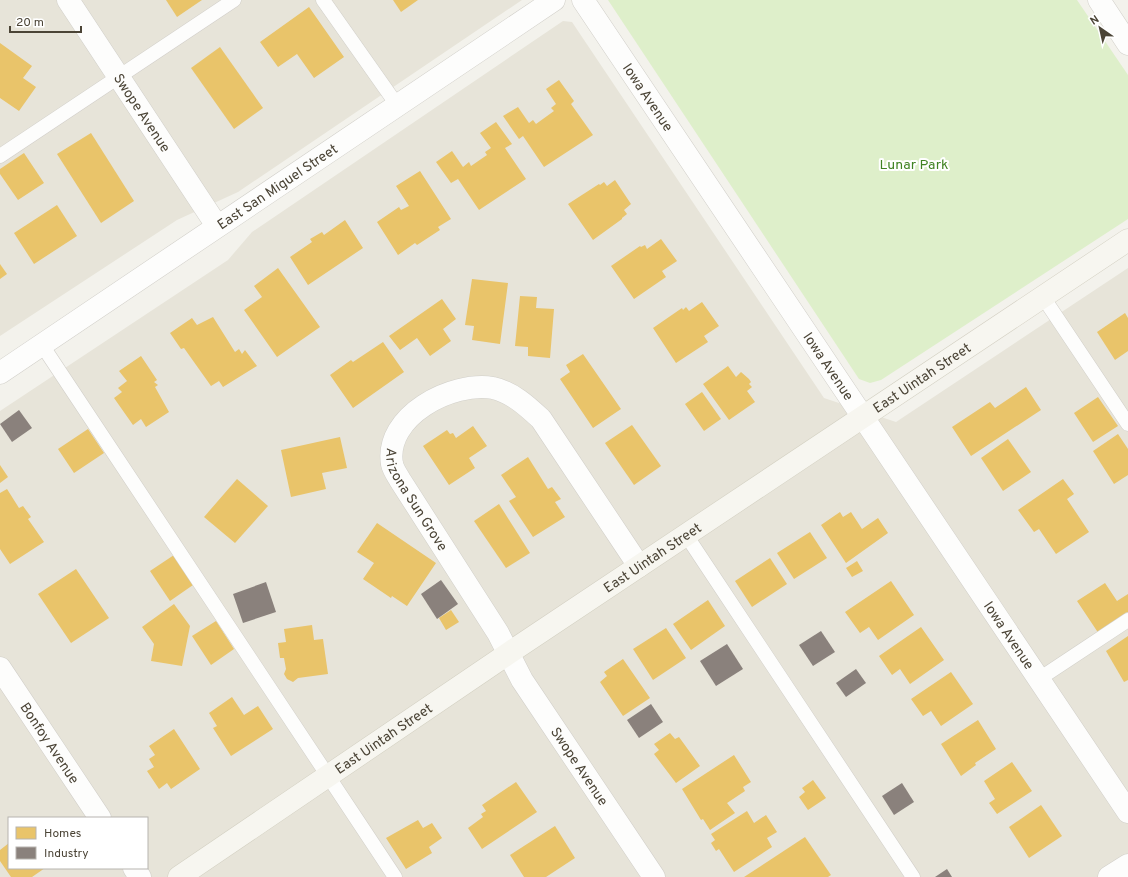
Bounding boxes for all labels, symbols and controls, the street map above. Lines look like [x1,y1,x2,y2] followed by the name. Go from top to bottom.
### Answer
[10,8,81,34] scale bar
[1080,8,1120,48] north arrow
[1088,13,1102,29] text: N
[16,15,44,31] text: 20 m
[618,61,676,135] street label: Iowa Avenue
[109,71,173,156] street label: Swope Avenue
[214,141,341,234] street label: East San Miguel Street
[880,157,948,174] park label: Lunar Park
[799,330,856,404] street label: Iowa Avenue
[870,340,975,418] street label: East Uintah Street
[381,447,450,555] street label: Arizona Sun Grove
[601,520,705,597] street label: East Uintah Street
[979,599,1037,673] street label: Iowa Avenue
[16,700,82,788] street label: Bonfoy Avenue
[332,700,436,779] street label: East Uintah Street
[546,725,611,809] street label: Swope Avenue
[8,817,148,869] legend
[44,826,81,842] text: Homes
[44,846,89,862] text: Industry

